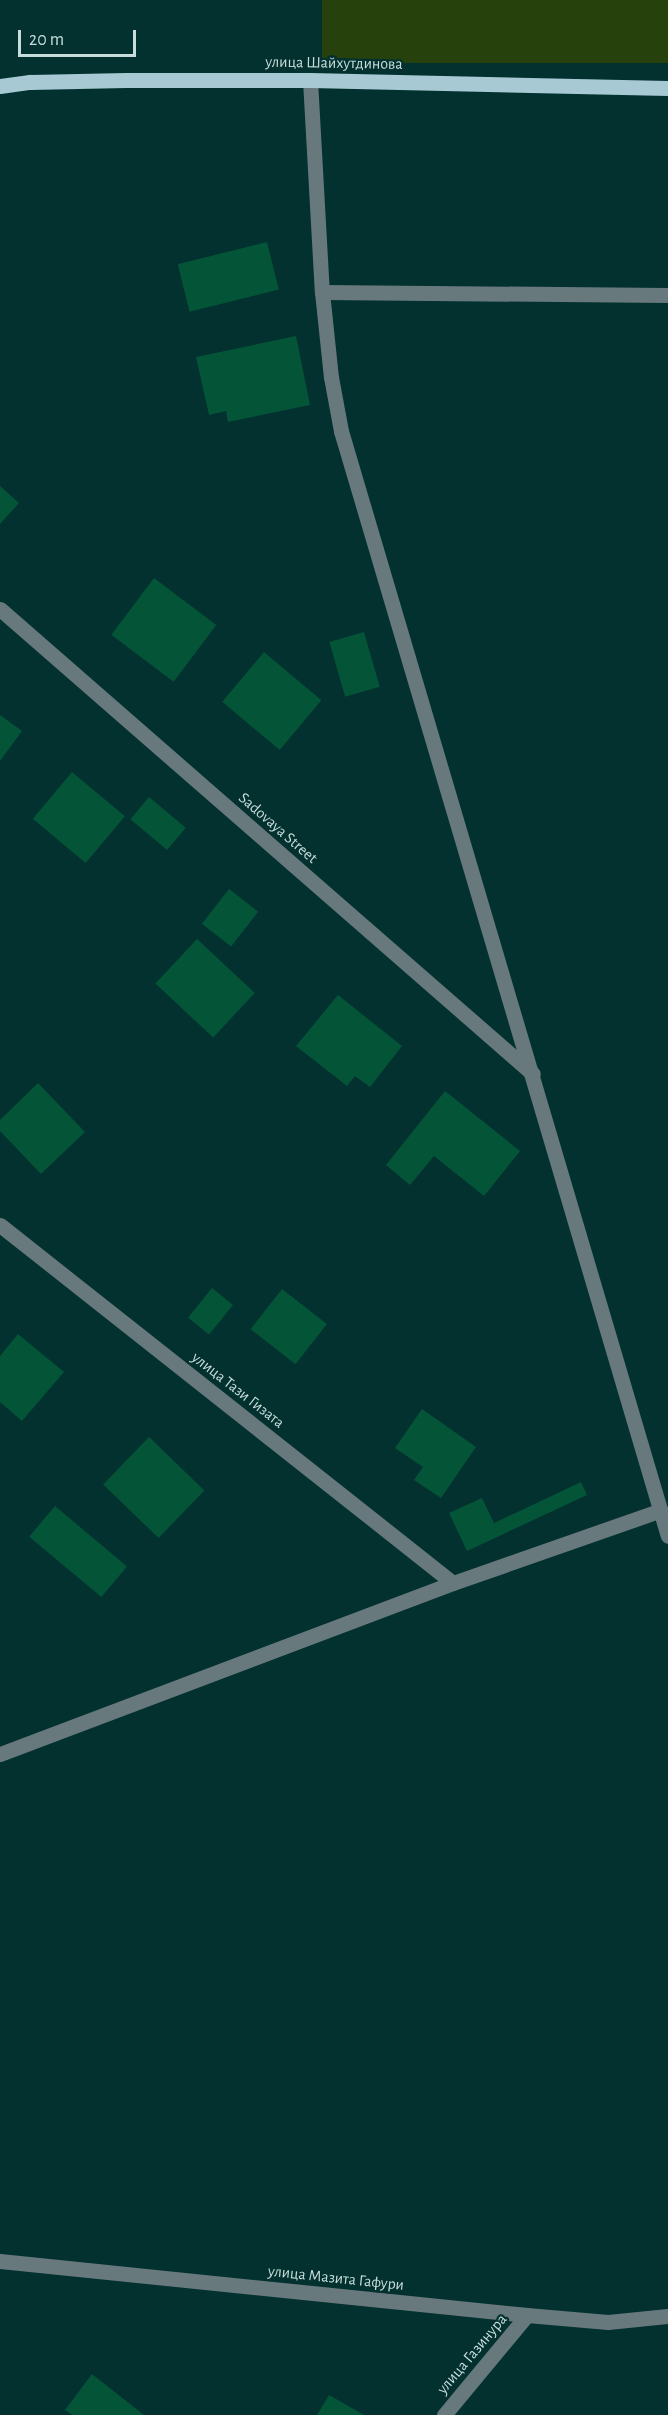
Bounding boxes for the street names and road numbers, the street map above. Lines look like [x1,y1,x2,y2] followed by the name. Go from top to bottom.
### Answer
[265,52,403,74] street label: улица Шайхутдинова
[235,788,321,868] street label: Sadovaya Street
[188,1348,288,1432] street label: улица Тази Гизата
[267,2261,405,2295] street label: улица Мазита Гафури
[433,2310,511,2398] street label: улица Газинура

